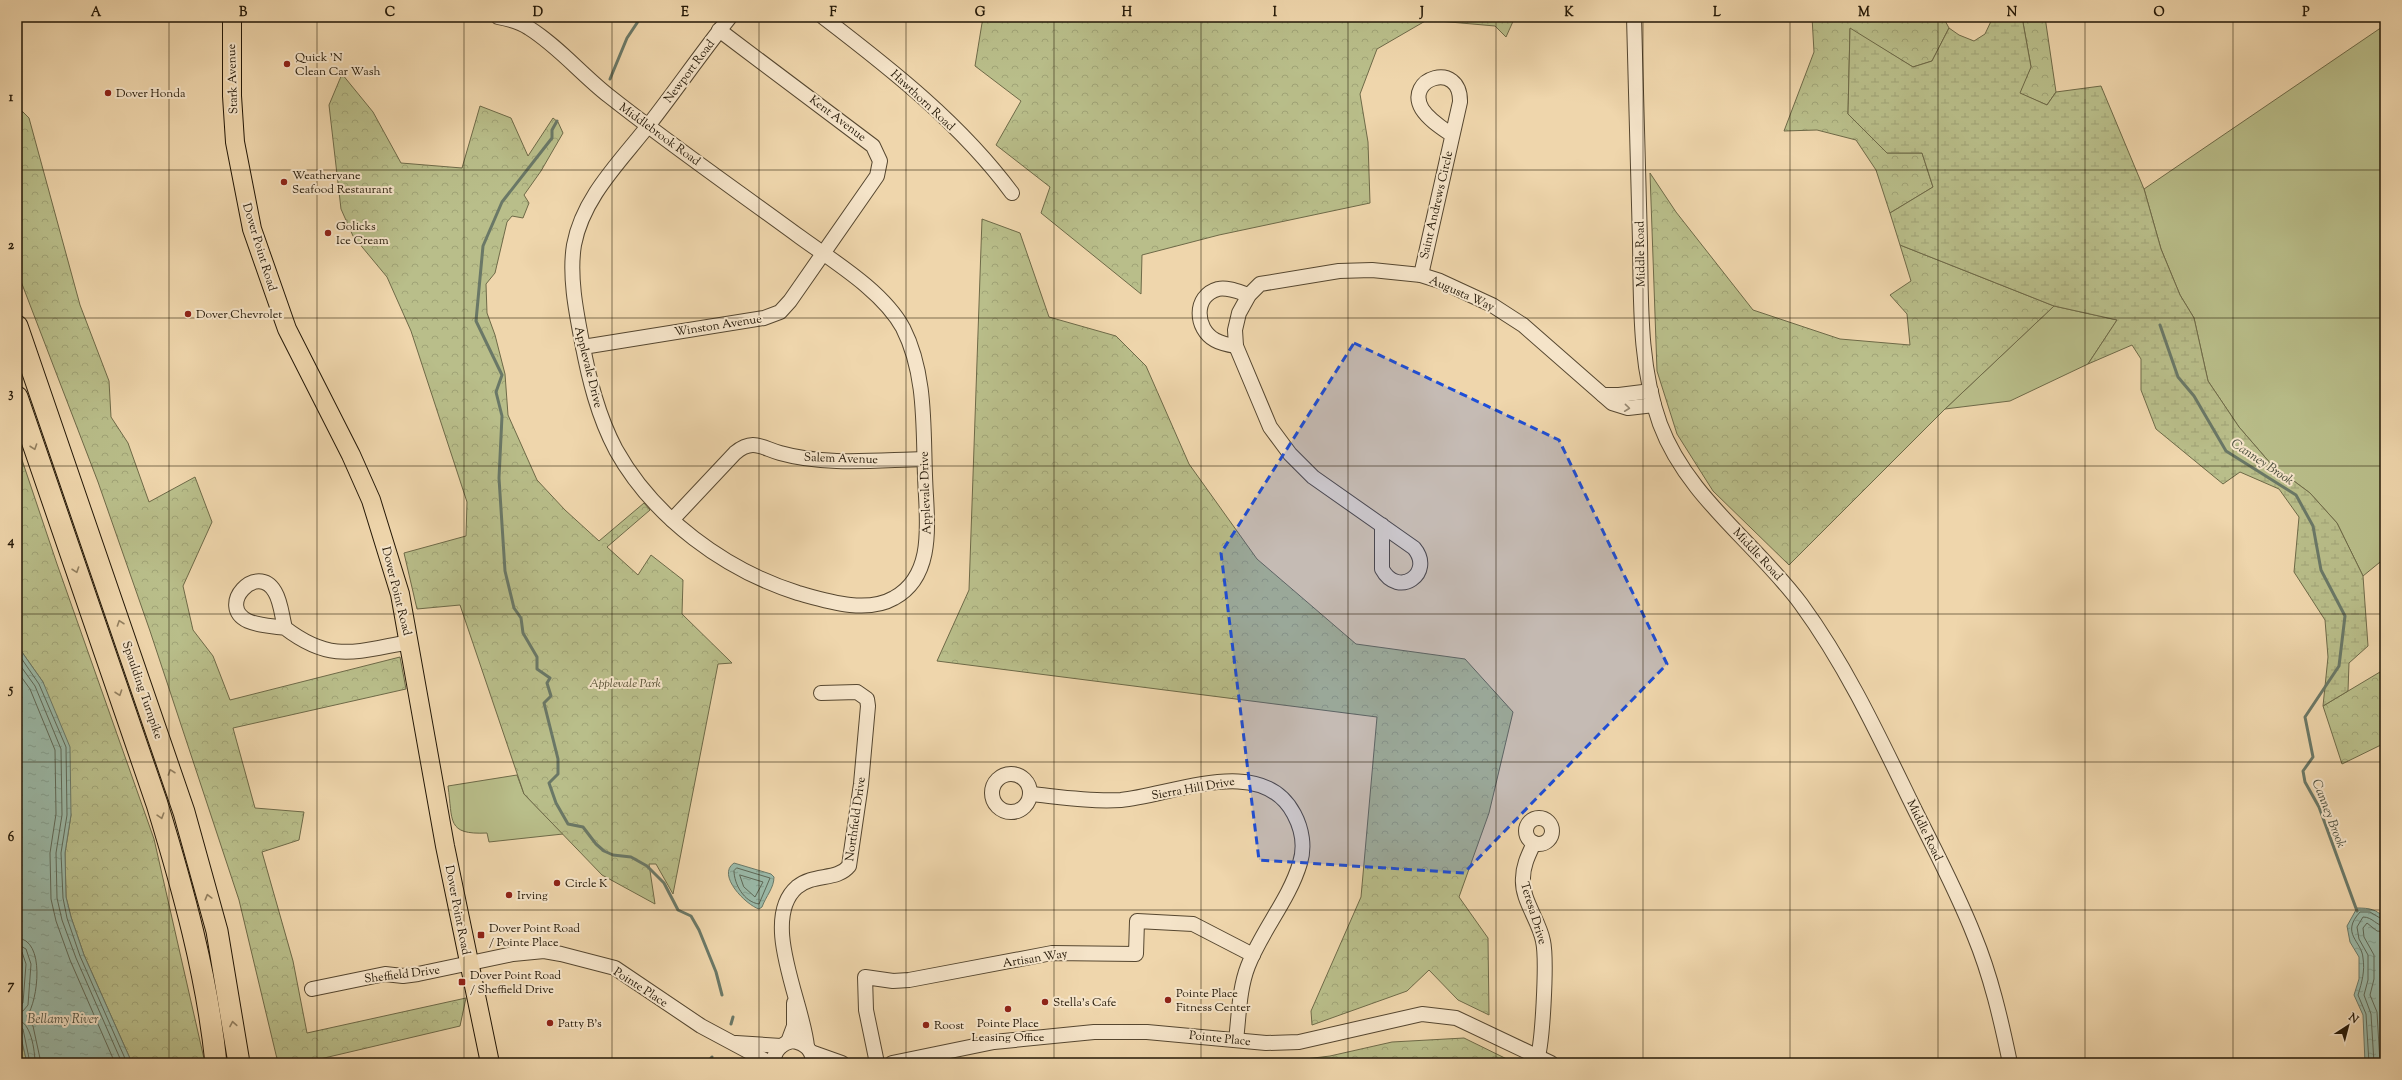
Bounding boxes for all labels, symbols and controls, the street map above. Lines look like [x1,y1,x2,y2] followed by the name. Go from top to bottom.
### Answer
[91,4,102,22] text: A
[239,4,248,22] text: B
[385,4,395,22] text: C
[533,4,543,22] text: D
[681,4,689,22] text: E
[829,4,837,22] text: F
[975,4,986,22] text: G
[1122,4,1133,22] text: H
[1273,4,1278,22] text: I
[1419,4,1424,22] text: J
[1564,4,1574,22] text: K
[1713,4,1721,22] text: L
[1858,4,1870,22] text: M
[2007,4,2018,22] text: N
[2153,4,2165,22] text: O
[2302,4,2310,22] text: P
[660,36,720,107] street label: Newport Road
[223,43,243,114] street label: Stark Avenue
[295,49,381,81] place label: Quick 'N Clean Car Wash
[282,59,292,69] marker: Quick 'N Clean Car Wash
[886,66,959,136] street label: Hawthorn Road
[116,85,186,103] place label: Dover Honda
[103,88,113,98] marker: Dover Honda
[9,89,14,107] text: 1
[805,91,870,147] street label: Kent Avenue
[615,99,704,171] street label: Middlebrook Road
[1416,149,1458,261] street label: Saint Andrews Circle
[292,167,393,199] place label: Weathervane Seafood Restaurant
[279,177,289,187] marker: Weathervane Seafood Restaurant
[237,201,281,294] street label: Dover Point Road
[336,218,389,250] place label: Golicks Ice Cream
[1631,221,1651,287] street label: Middle Road
[323,228,333,238] marker: Golicks Ice Cream
[8,237,15,255] text: 2
[1426,271,1497,316] street label: Augusta Way
[196,306,282,324] place label: Dover Chevrolet
[183,309,193,319] marker: Dover Chevrolet
[673,310,764,342] street label: Winston Avenue
[569,325,607,410] street label: Applevale Drive
[8,385,14,403] text: 3
[1624,403,1630,412] one-way arrow
[2227,435,2297,490] water label: Canney Brook
[29,443,38,450] one-way arrow
[804,449,879,469] street label: Salem Avenue
[916,451,936,535] street label: Applevale Drive
[1728,524,1787,585] street label: Middle Road
[7,533,15,551] text: 4
[376,545,416,638] street label: Dover Point Road
[72,566,80,573] one-way arrow
[116,620,124,627] one-way arrow
[117,639,167,742] street label: Spaulding Turnpike
[589,675,661,693] park label: Applevale Park
[8,681,14,699] text: 5
[114,689,122,696] one-way arrow
[167,769,176,776] one-way arrow
[1150,773,1237,805] street label: Sierra Hill Drive
[841,775,871,863] street label: Northfield Drive
[2307,777,2350,851] water label: Canney Brook
[1902,797,1947,864] street label: Middle Road
[156,812,165,819] one-way arrow
[8,829,15,847] text: 6
[439,864,475,957] street label: Dover Point Road
[565,875,608,893] place label: Circle K
[552,878,562,888] marker: Circle K
[1515,880,1551,947] street label: Teresa Drive
[517,887,548,905] place label: Irving
[504,890,514,900] marker: Irving
[204,894,213,901] one-way arrow
[489,920,580,952] place label: Dover Point Road / Pointe Place
[476,930,486,940] marker: Dover Point Road / Pointe Place
[1001,945,1069,973] street label: Artisan Way
[363,961,441,989] street label: Sheffield Drive
[610,963,672,1012] street label: Pointe Place
[470,967,561,999] place label: Dover Point Road / Sheffield Drive
[8,977,15,995] text: 7
[457,977,467,987] marker: Dover Point Road / Sheffield Drive
[1176,985,1251,1017] place label: Pointe Place Fitness Center
[1053,994,1117,1012] place label: Stella's Cafe
[1163,995,1173,1005] marker: Pointe Place Fitness Center
[1040,997,1050,1007] marker: Stella's Cafe
[1003,1004,1013,1014] marker: Pointe Place Leasing Office
[2328,1006,2368,1046] north arrow
[2344,1009,2362,1028] text: N
[27,1011,99,1029] water label: Bellamy River
[558,1015,602,1033] place label: Patty B's
[972,1015,1045,1047] place label: Pointe Place Leasing Office
[934,1017,964,1035] place label: Roost
[545,1018,555,1028] marker: Patty B's
[921,1020,931,1030] marker: Roost
[229,1021,238,1028] one-way arrow
[1188,1027,1252,1051] street label: Pointe Place

